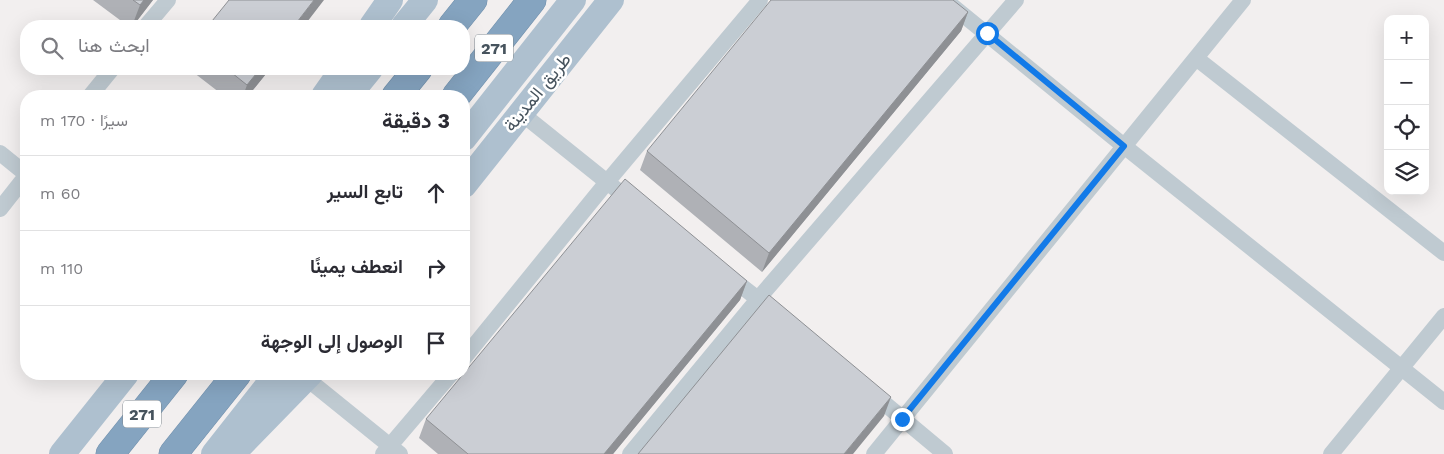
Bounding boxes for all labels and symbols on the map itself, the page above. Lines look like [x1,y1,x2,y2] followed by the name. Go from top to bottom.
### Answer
[976,22,999,45] route start
[475,34,513,62] road number: 271
[499,49,576,136] street label: طريق المدينة
[123,400,161,428] road number: 271
[891,408,914,431] route end

